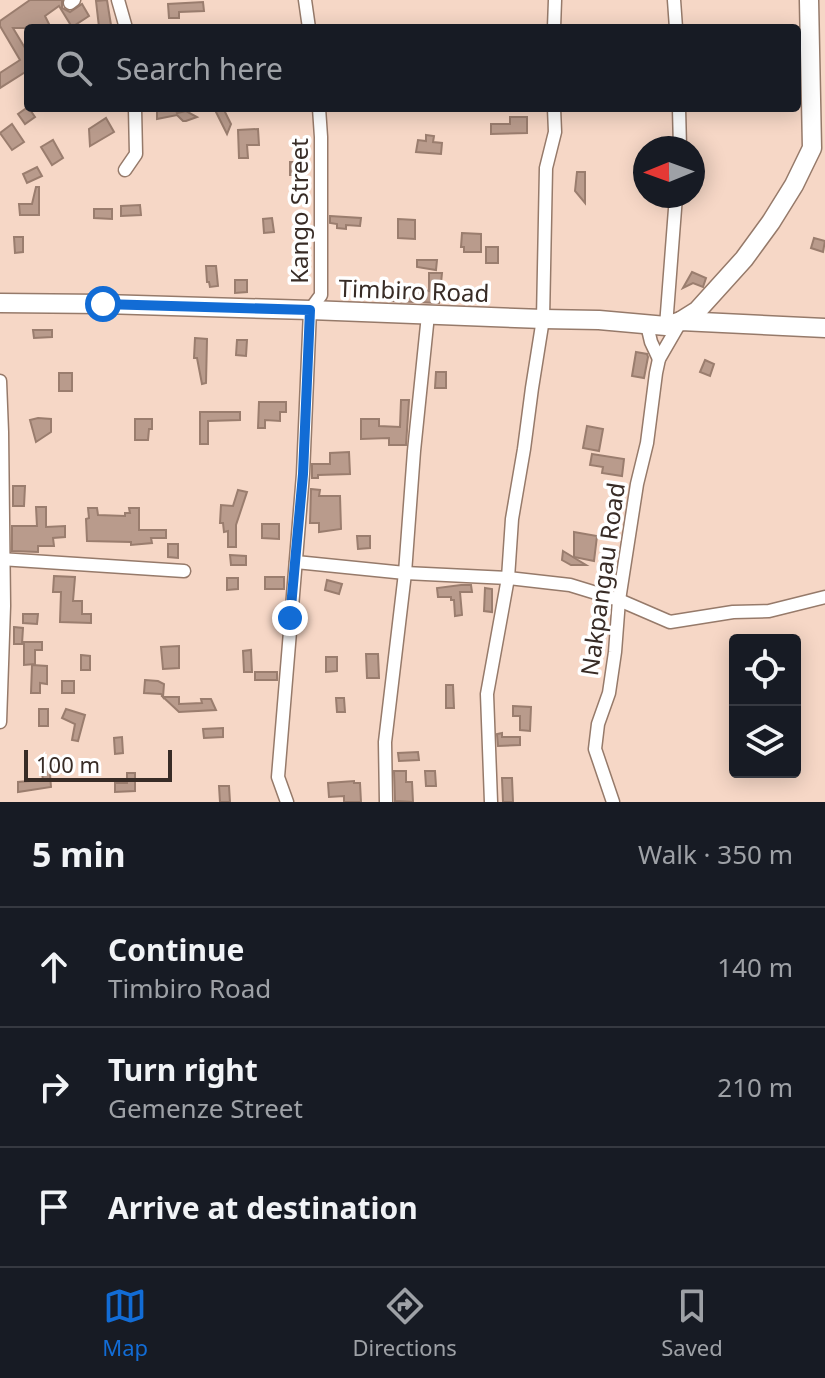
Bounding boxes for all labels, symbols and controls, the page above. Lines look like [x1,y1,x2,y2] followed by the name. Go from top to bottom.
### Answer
[24,24,801,112] search box
[52,46,96,90] icon: search
[116,48,283,89] text: Search here
[633,136,705,208] north arrow
[282,138,315,284] street label: Kango Street
[338,271,490,309] street label: Timbiro Road
[85,286,121,322] route start
[572,480,632,678] street label: Nakpangau Road
[272,600,308,636] route end
[729,634,801,778] map controls
[729,634,801,706] button: locate
[729,706,801,778] button: layers
[24,746,172,782] scale bar
[36,749,100,779] text: 100 m
[32,831,126,877] text: 5 min
[638,836,793,872] text: Walk · 350 m
[108,929,244,970] text: Continue
[32,945,76,989] icon: ahead
[717,949,793,985] text: 140 m
[108,970,271,1006] text: Timbiro Road
[108,1049,258,1090] text: Turn right
[32,1065,76,1109] icon: right
[717,1069,793,1105] text: 210 m
[108,1090,303,1126] text: Gemenze Street
[32,1185,76,1229] icon: arrive
[108,1187,418,1228] text: Arrive at destination
[102,1284,148,1362] tab: Map
[352,1284,457,1362] tab: Directions
[661,1284,723,1362] tab: Saved

